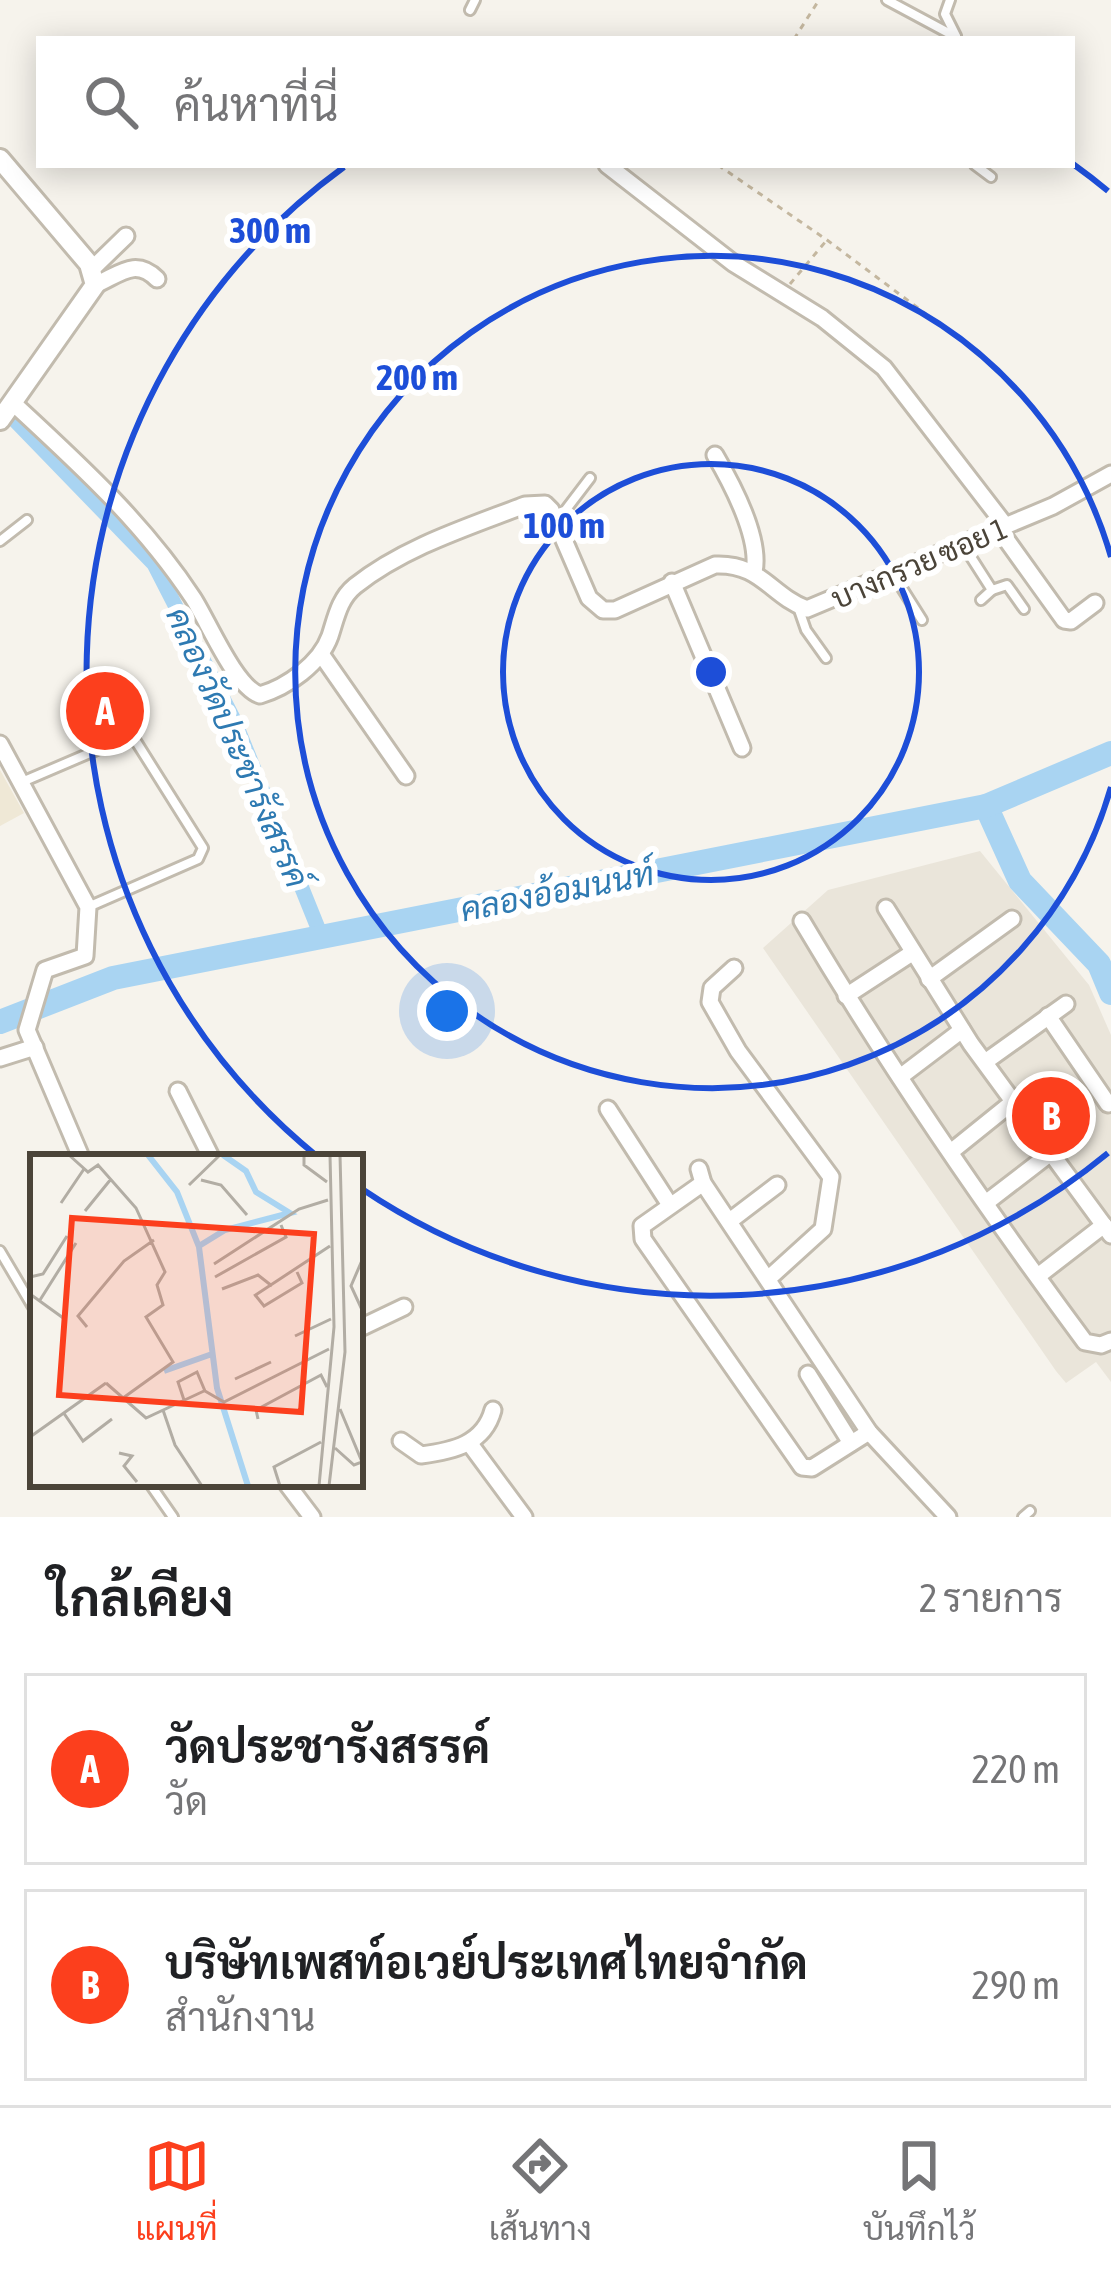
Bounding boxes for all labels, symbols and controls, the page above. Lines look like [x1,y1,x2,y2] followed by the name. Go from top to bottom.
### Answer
[36,36,1075,168] search box
[78,69,144,135] icon: search
[174,79,338,131] text: ค้นหาที่นี่
[229,209,311,251] text: 300 m
[376,356,458,398] text: 200 m
[523,504,605,546] text: 100 m
[826,511,1012,615] street label: บางกรวย ซอย 1
[159,601,319,897] water label: คลองวัดประชารังสรรค์
[690,651,732,693] centre of rings
[66,666,144,756] pin: A
[457,852,661,928] water label: คลองอ้อมนนท์
[417,981,477,1041] your location
[1012,1071,1090,1161] pin: B
[30,1154,363,1487] inset map
[48,1568,234,1627] text: ใกล้เคียง
[919,1576,1063,1620] text: 2 รายการ
[165,1721,490,1773] text: วัดประชารังสรรค์
[80,1747,100,1791] text: A
[972,1747,1060,1791] text: 220 m
[165,1779,208,1823] text: วัด
[165,1937,808,1989] text: บริษัทเพสท์อเวย์ประเทศไทยจำกัด
[81,1963,99,2007] text: B
[972,1963,1060,2007] text: 290 m
[165,1995,315,2039] text: สำนักงาน
[135,2133,218,2248] tab: แผนที่
[489,2133,592,2248] tab: เส้นทาง
[863,2133,976,2248] tab: บันทึกไว้

